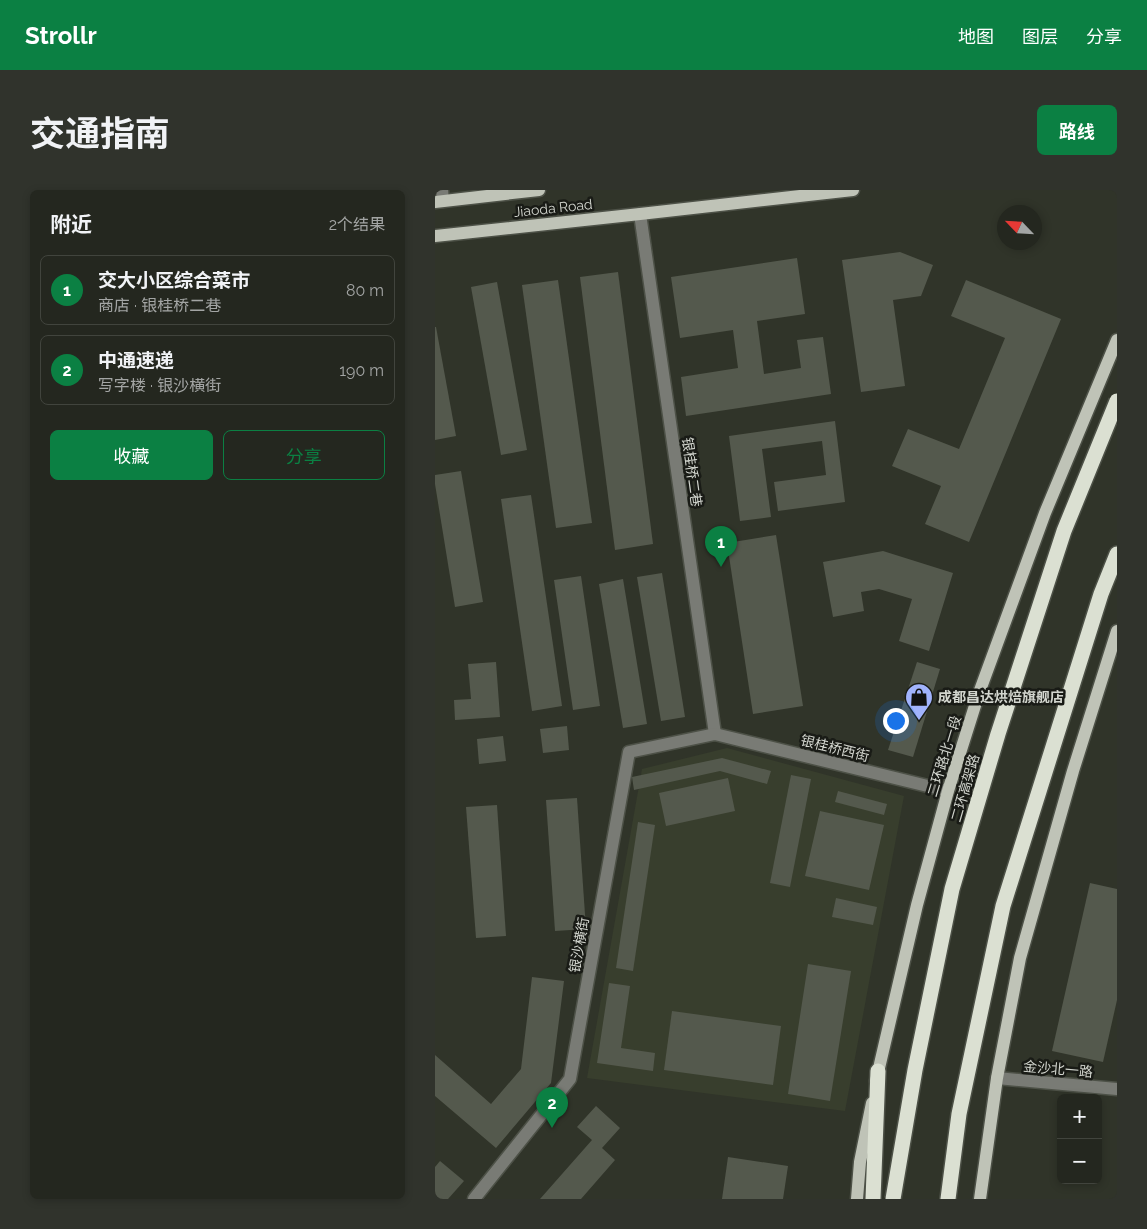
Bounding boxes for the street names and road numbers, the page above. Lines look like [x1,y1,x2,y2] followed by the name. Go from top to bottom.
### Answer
[513,196,593,220] street label: Jiaoda Road
[679,436,705,508] street label: 银桂桥二巷
[924,713,964,799] street label: 二环路北一段
[799,732,871,764] street label: 银桂桥西街
[948,752,982,824] street label: 二环高架路
[566,916,592,974] street label: 银沙横街
[1022,1058,1094,1080] street label: 金沙北一路

